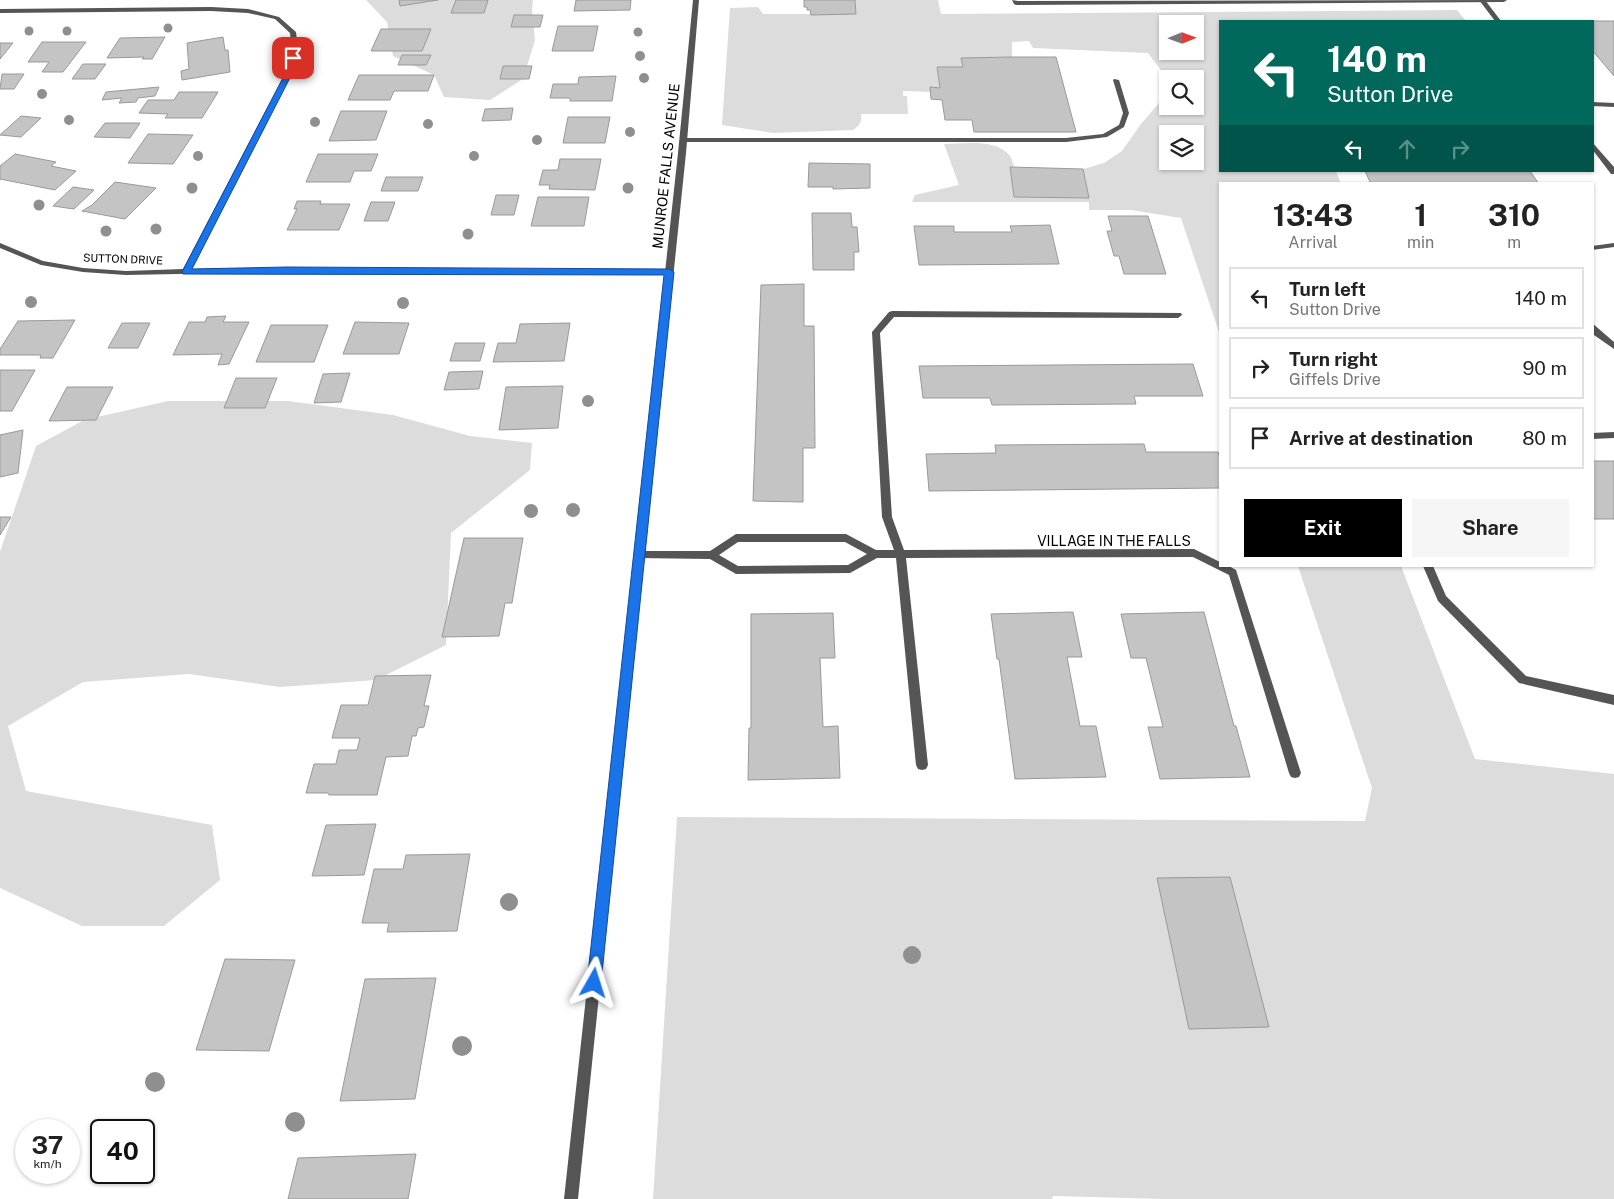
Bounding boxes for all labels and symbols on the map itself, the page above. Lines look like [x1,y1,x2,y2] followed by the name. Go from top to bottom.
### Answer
[1159,15,1204,60] north arrow
[272,37,314,79] pin
[649,82,683,250] street label: MUNROE FALLS AVENUE
[83,252,163,266] street label: SUTTON DRIVE
[1037,533,1191,549] street label: VILLAGE IN THE FALLS
[567,956,619,1008] position arrow
[90,1119,155,1184] speed limit sign: 40

